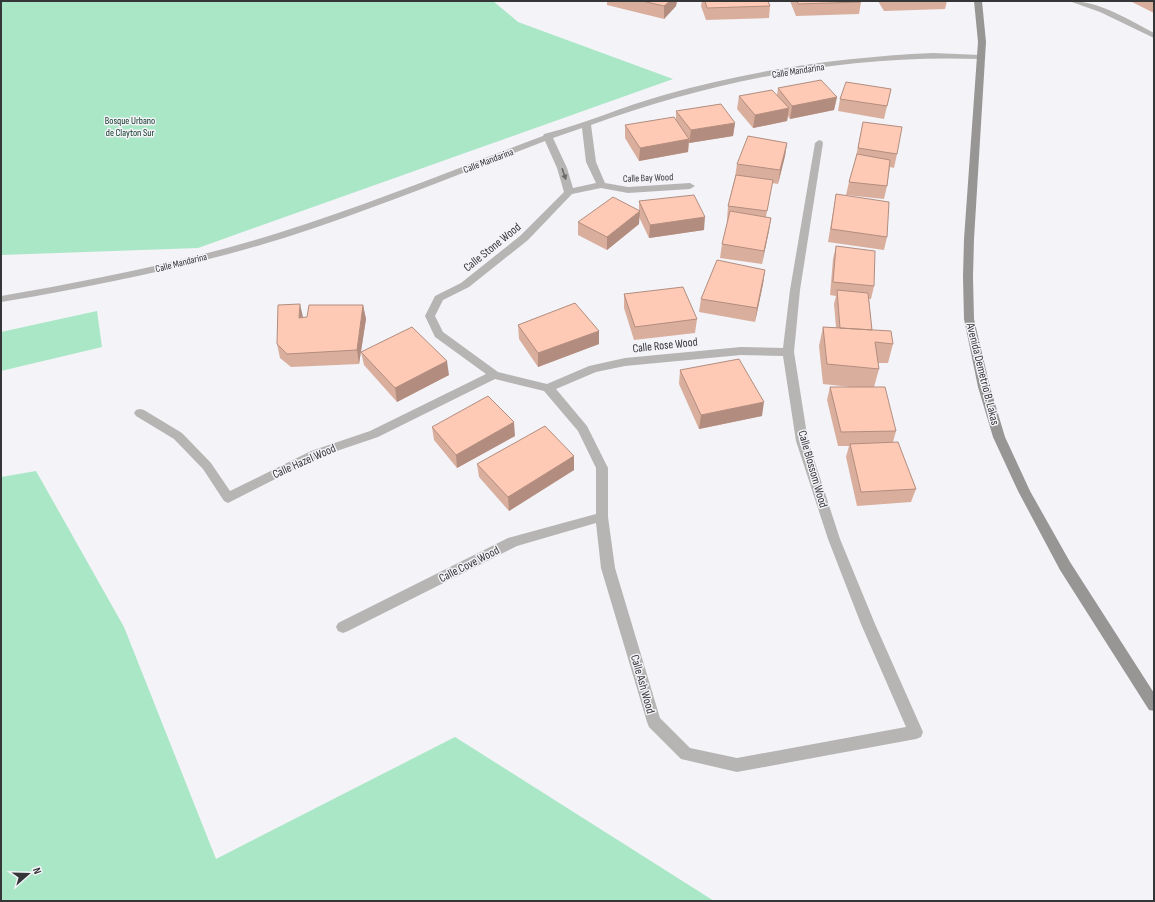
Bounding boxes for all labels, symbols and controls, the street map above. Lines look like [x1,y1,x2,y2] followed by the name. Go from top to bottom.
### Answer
[771,61,825,81] street label: Calle Mandarina
[105,115,155,139] park label: Bosque Urbano de Clayton Sur
[462,146,515,176] street label: Calle Mandarina
[561,168,567,180] one-way arrow
[623,171,673,185] street label: Calle Bay Wood
[461,220,524,275] street label: Calle Stone Wood
[154,251,208,275] street label: Calle Mandarina
[962,321,1002,427] street label: Avenida Demetrio B. Lakas
[632,335,698,356] street label: Calle Rose Wood
[794,429,831,509] street label: Calle Blossom Wood
[270,441,338,482] street label: Calle Hazel Wood
[436,543,502,586] street label: Calle Cove Wood
[627,653,658,715] street label: Calle Ash Wood
[8,854,48,894] north arrow
[30,866,44,876] text: N

